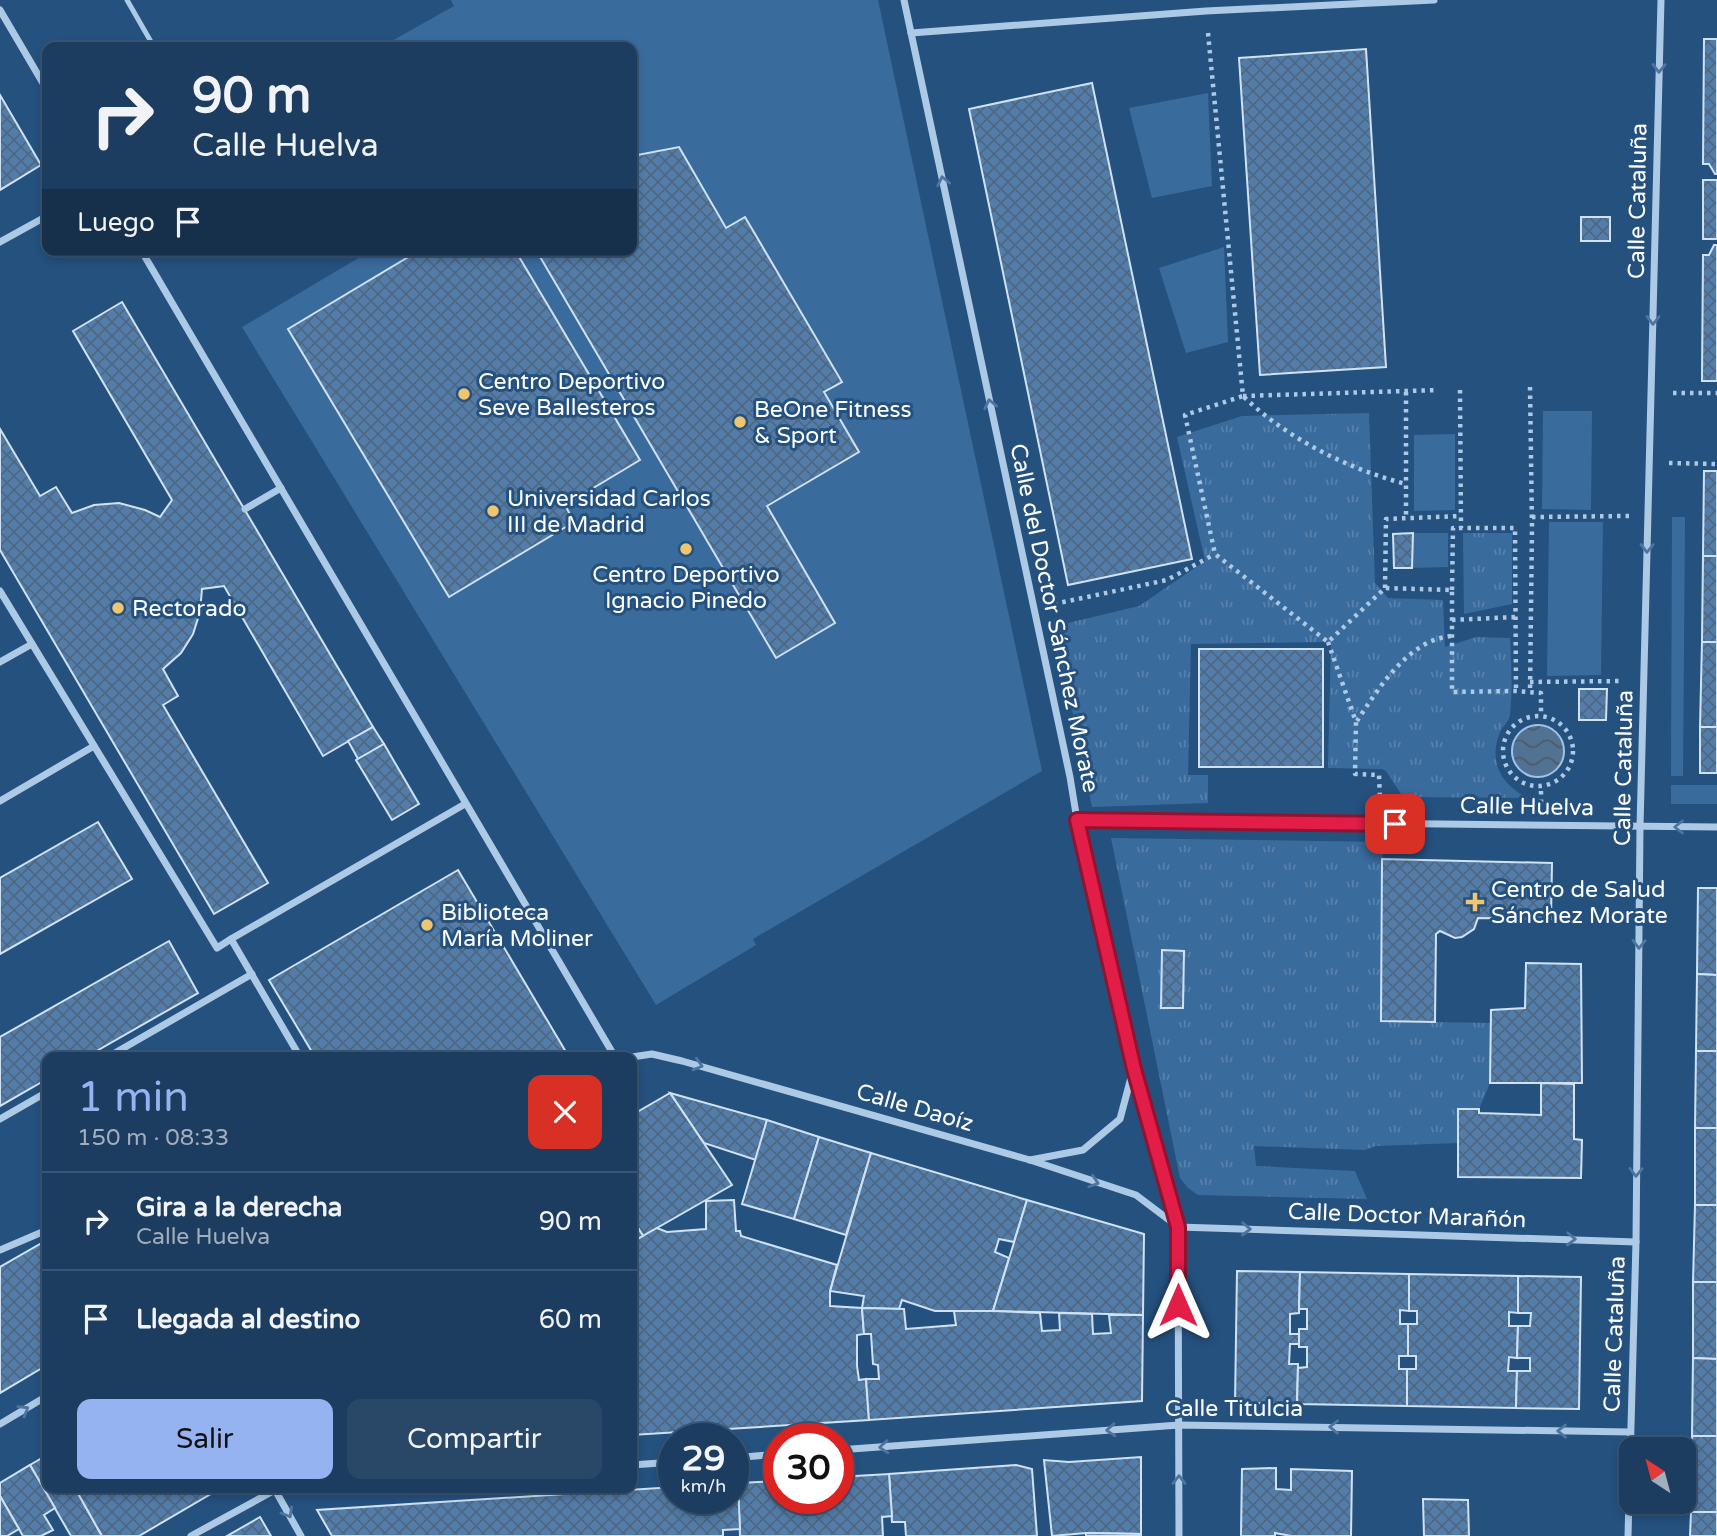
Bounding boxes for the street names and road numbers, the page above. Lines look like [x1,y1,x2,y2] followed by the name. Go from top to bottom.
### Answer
[1623,123,1653,279] street label: Calle Cataluña
[1003,441,1105,795] street label: Calle del Doctor Sánchez Morate
[1609,690,1639,846] street label: Calle Cataluña
[1460,792,1594,822] street label: Calle Huelva
[853,1078,976,1138] street label: Calle Daoíz
[1287,1198,1527,1234] street label: Calle Doctor Marañón
[1598,1255,1632,1413] street label: Calle Cataluña
[1165,1395,1303,1423] street label: Calle Titulcia

